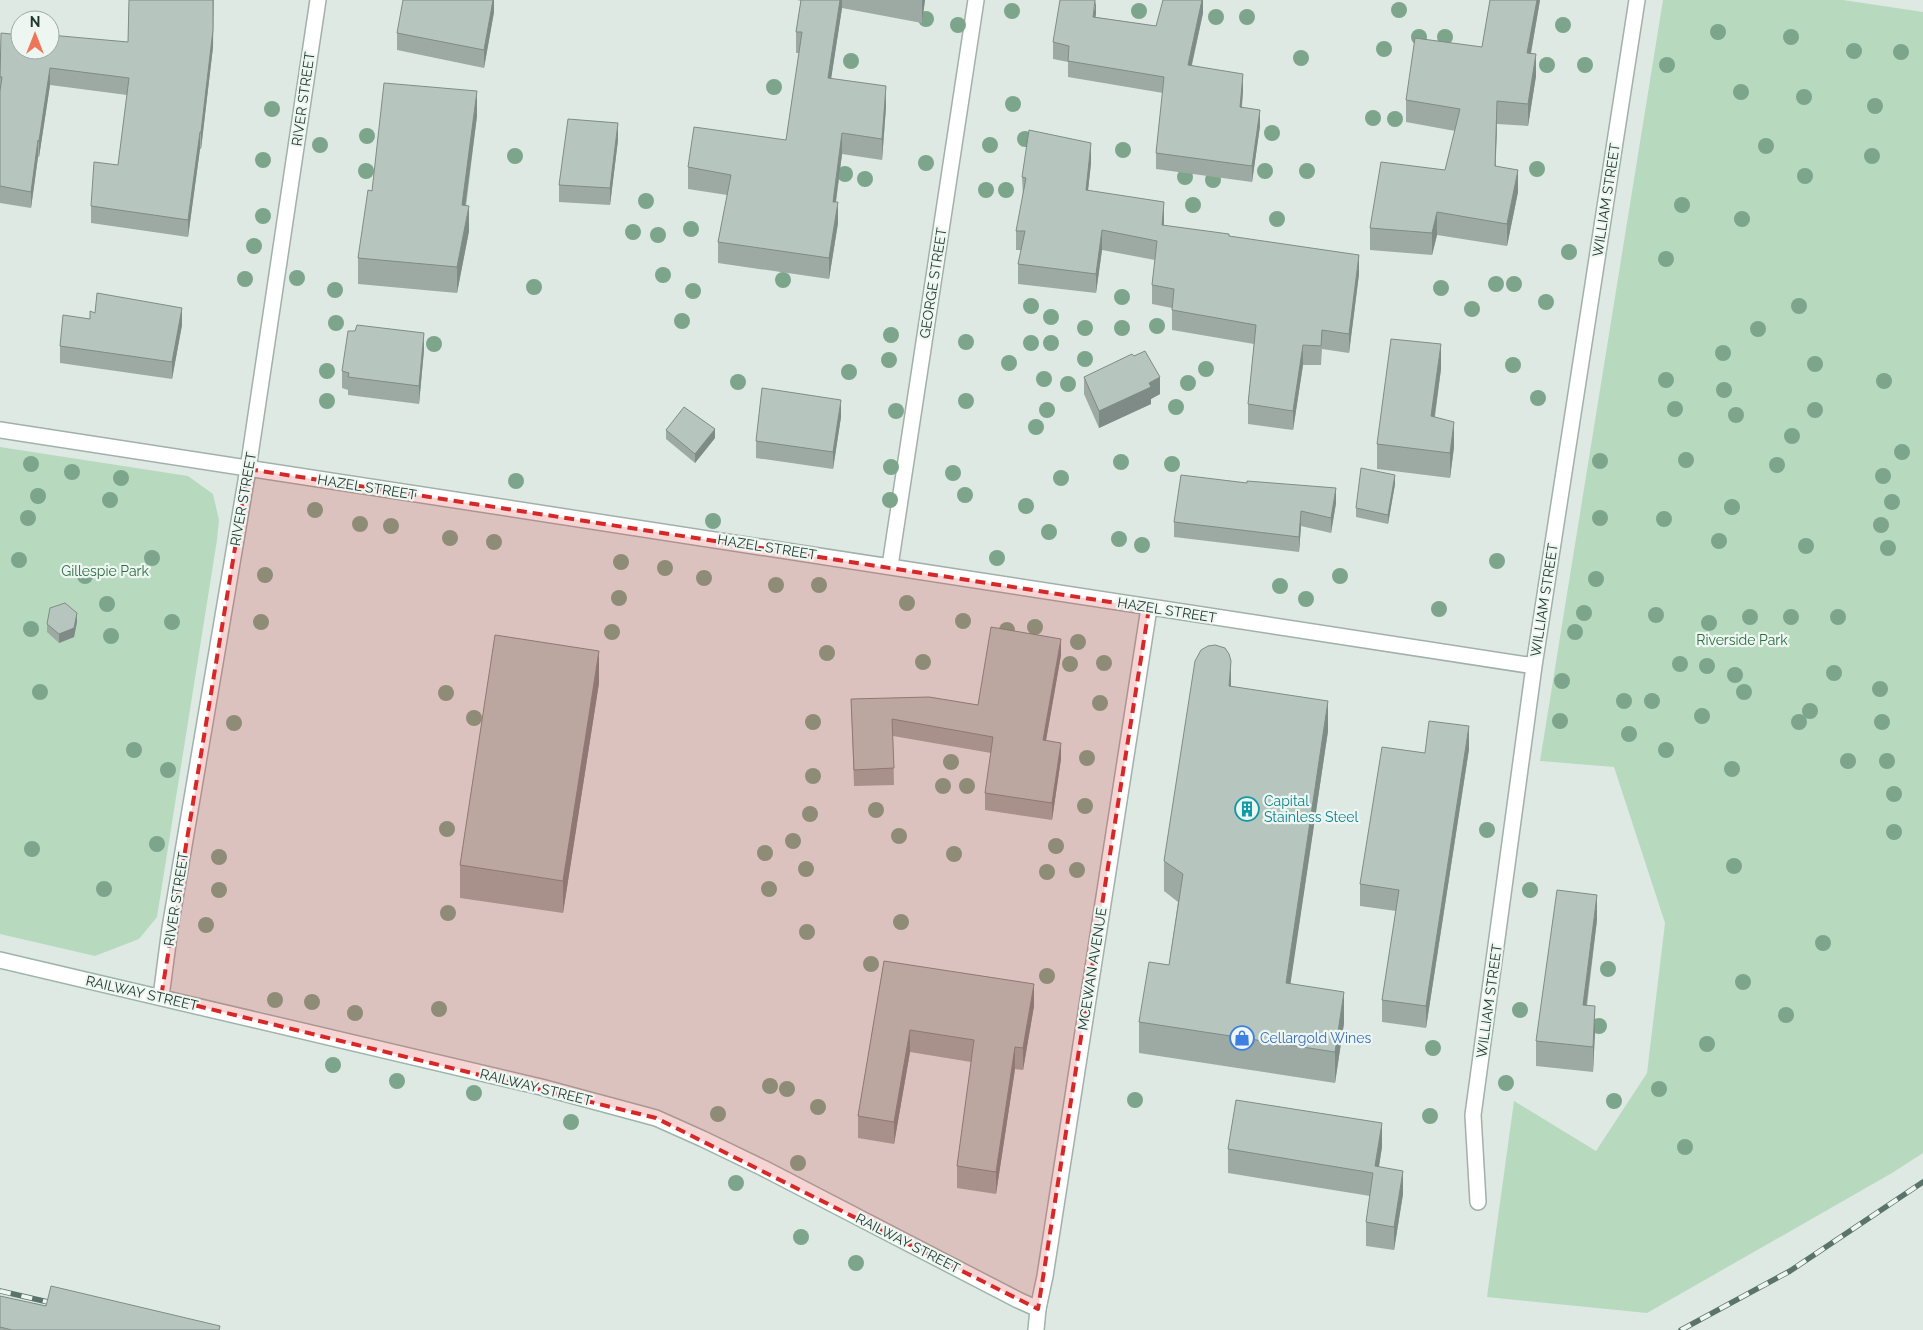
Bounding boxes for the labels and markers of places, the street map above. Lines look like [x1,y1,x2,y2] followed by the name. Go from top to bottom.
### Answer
[1264,793,1358,825] place label: Capital Stainless Steel
[1234,796,1260,822] building icon: Capital Stainless Steel
[1229,1025,1255,1051] shop icon: Cellargold Wines
[1260,1030,1371,1046] place label: Cellargold Wines

